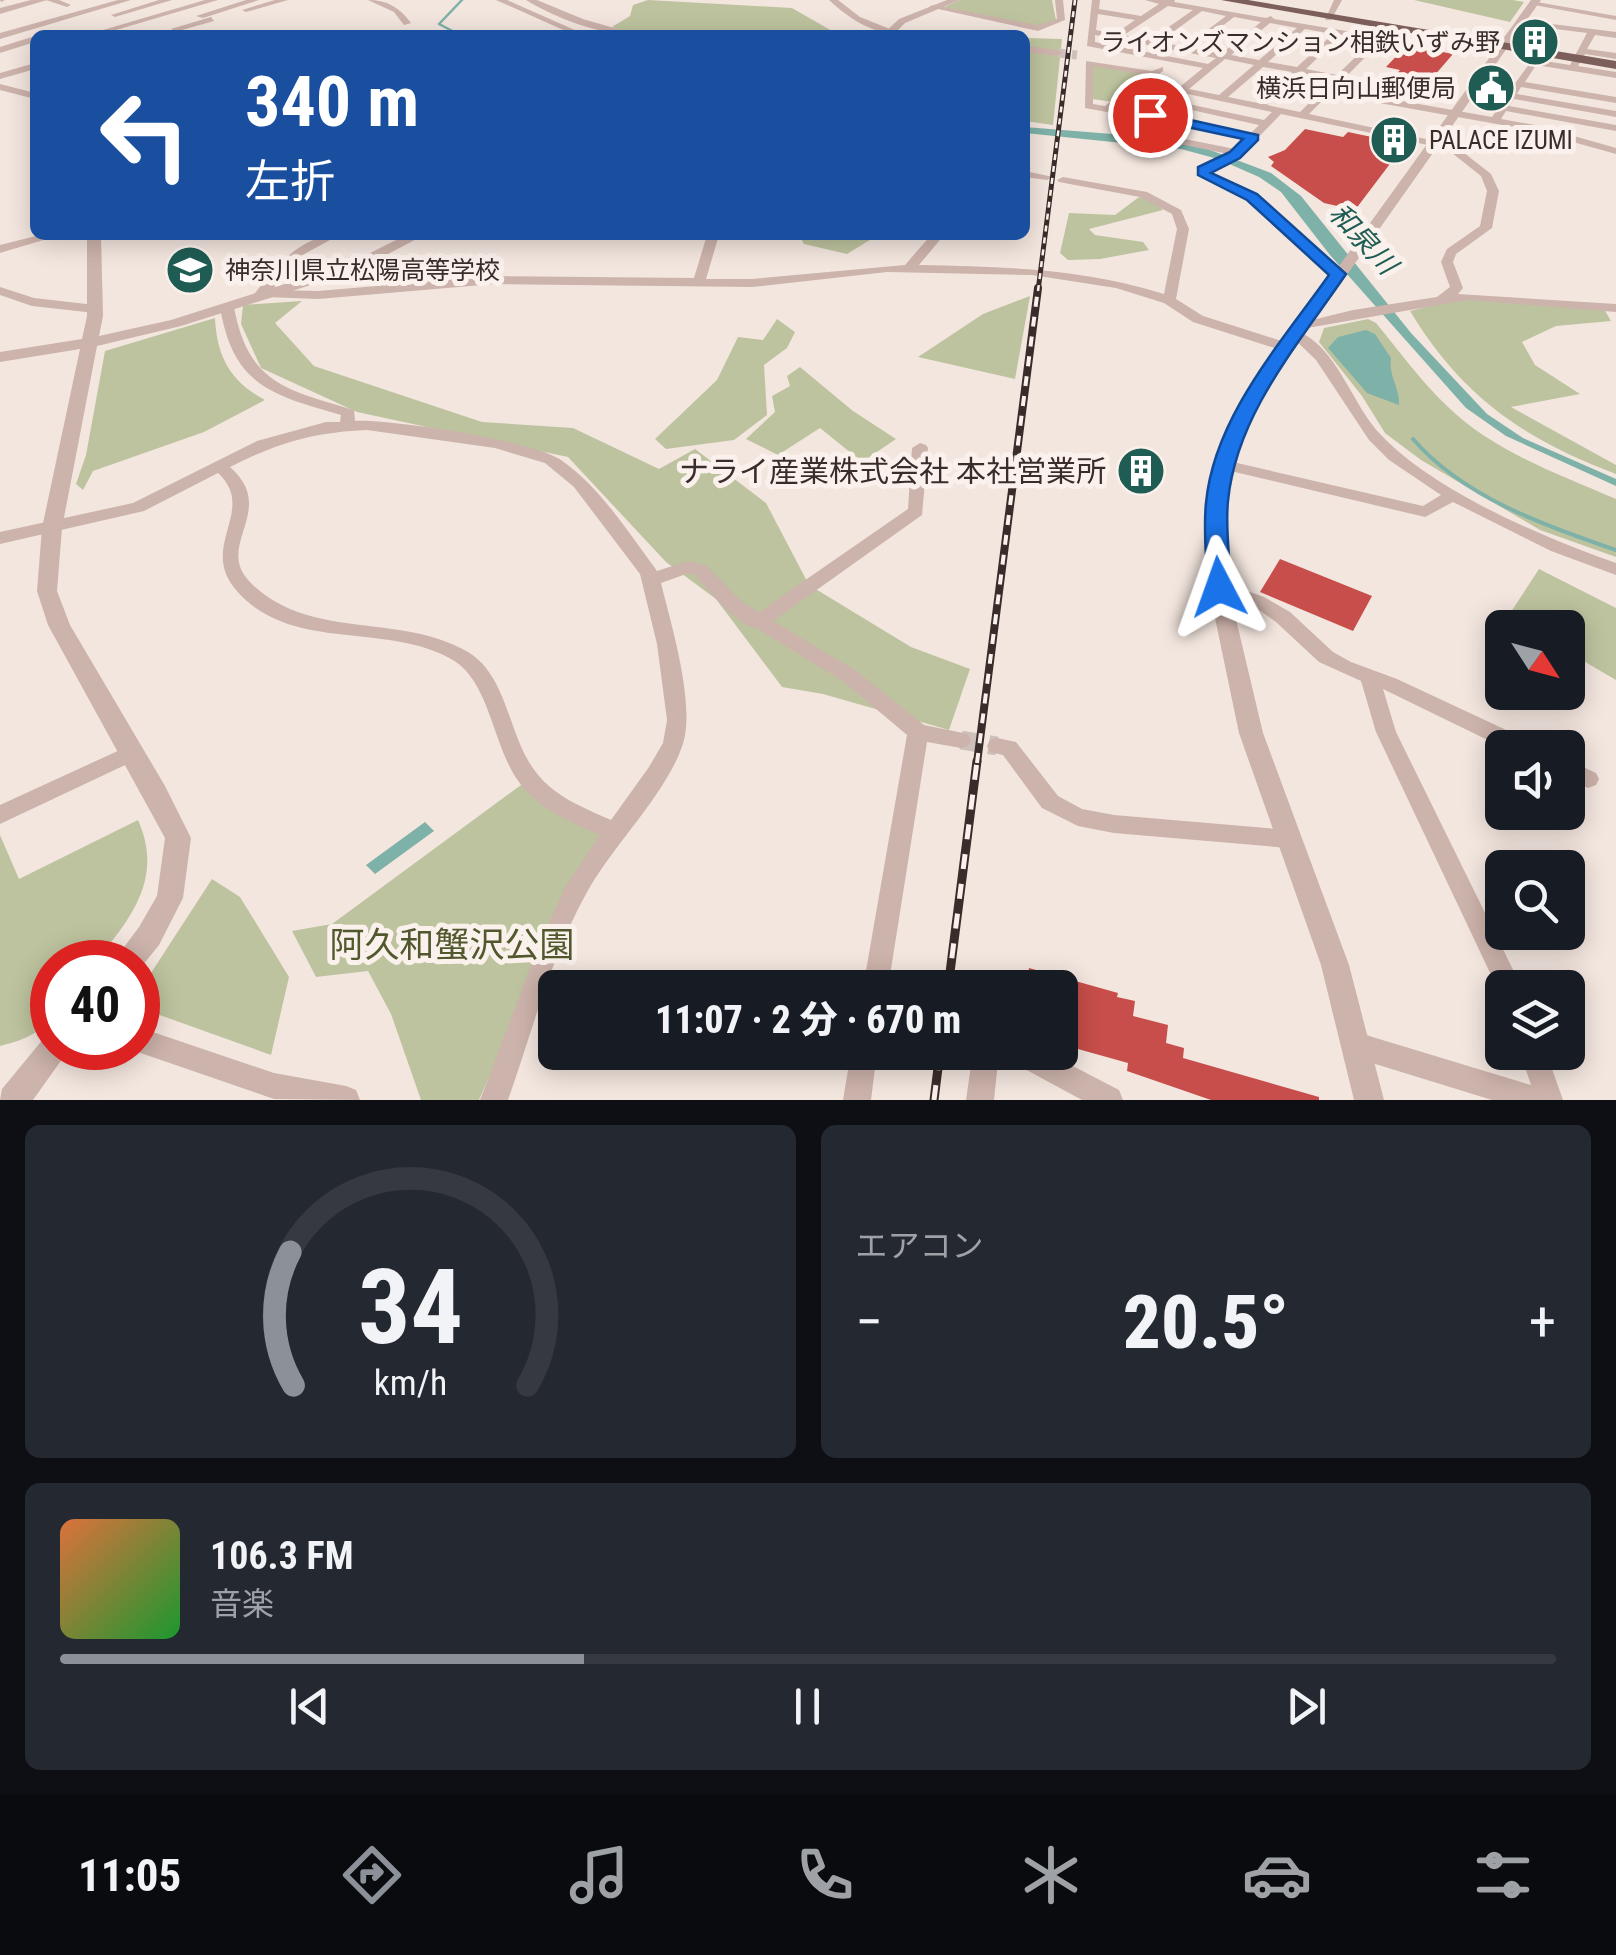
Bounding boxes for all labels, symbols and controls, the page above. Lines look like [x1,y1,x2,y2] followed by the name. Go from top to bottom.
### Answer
[1509,16,1561,68] building icon: ライオンズマンション相鉄いずみ野
[1100,28,1500,57] place label: ライオンズマンション相鉄いずみ野
[245,61,419,143] text: 340 m
[1465,62,1517,114] public building icon: 横浜日向山郵便局
[80,70,210,200] icon: left
[1108,73,1193,158] pin
[1256,74,1456,103] place label: 横浜日向山郵便局
[1123,88,1178,143] icon: arrive
[1368,114,1420,166] building icon: PALACE IZUMI
[1429,126,1573,155] place label: PALACE IZUMI
[245,155,335,208] text: 左折
[1322,197,1406,283] water label: 和泉川
[164,244,216,296] school or university icon: 神奈川県立松陽高等学校
[225,256,500,285] place label: 神奈川県立松陽高等学校
[1115,445,1167,497] building icon: ナライ産業株式会社 本社営業所
[679,454,1106,489] place label: ナライ産業株式会社 本社営業所
[1167,535,1271,639] position arrow
[1485,610,1585,710] north arrow
[1485,610,1585,1070] map controls
[1485,730,1585,830] button: sound
[1485,850,1585,950] button: search
[329,925,575,966] park label: 阿久和蟹沢公園
[30,940,160,1070] speed limit sign: 40
[1485,970,1585,1070] button: layers
[655,998,961,1042] text: 11:07 · 2 分 · 670 m
[856,1227,984,1265] text: エアコン
[358,1247,463,1368] text: 34
[1123,1278,1289,1366] text: 20.5°
[856,1290,883,1354] text: −
[1529,1290,1556,1354] text: +
[373,1362,447,1404] text: km/h
[210,1534,354,1578] text: 106.3 FM
[210,1585,274,1623] text: 音楽
[282,1679,337,1734] icon: previous
[780,1679,835,1734] icon: pause
[1279,1679,1334,1734] icon: next
[337,1840,407,1910] icon: directions
[564,1840,634,1910] icon: music
[790,1840,860,1910] icon: phone
[1016,1840,1086,1910] icon: climate
[1242,1840,1312,1910] icon: car
[1468,1840,1538,1910] icon: filters
[78,1849,181,1902] text: 11:05

